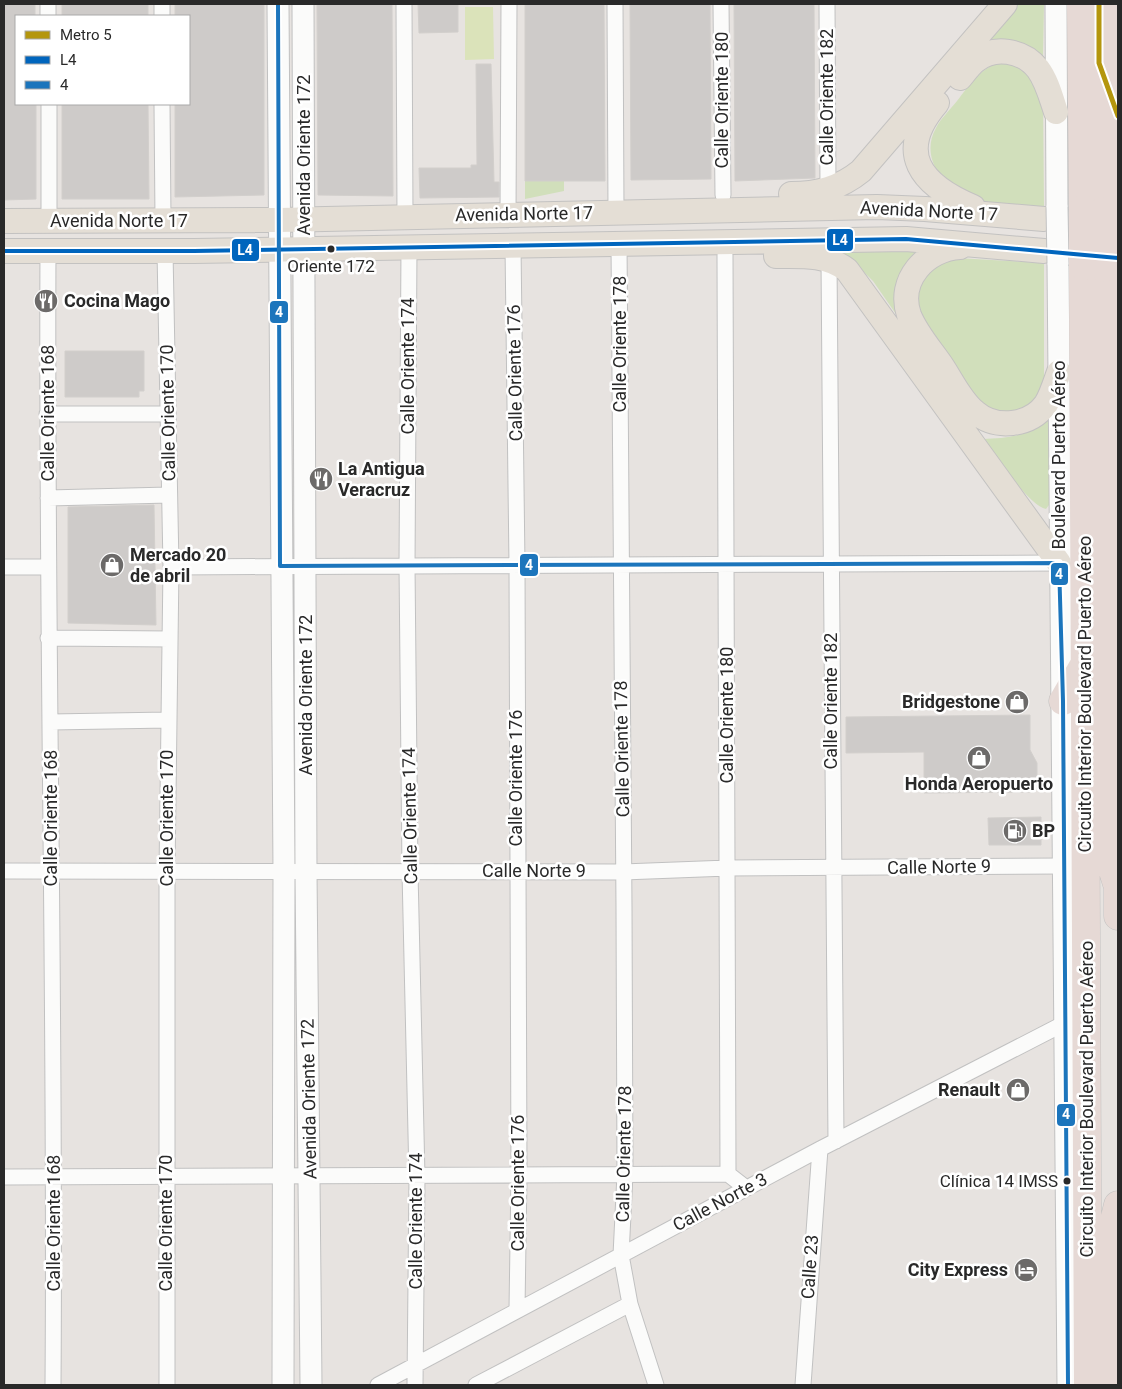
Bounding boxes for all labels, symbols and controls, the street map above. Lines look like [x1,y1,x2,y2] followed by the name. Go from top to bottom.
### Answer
[15,15,190,105] legend
[60,26,112,44] text: Metro 5
[816,29,837,165] street label: Calle Oriente 182
[711,32,732,168] street label: Calle Oriente 180
[60,51,77,69] text: L4
[293,75,314,235] street label: Avenida Oriente 172
[60,76,69,94] text: 4
[860,196,998,225] street label: Avenida Norte 17
[455,202,593,225] street label: Avenida Norte 17
[50,210,188,231] street label: Avenida Norte 17
[826,228,854,252] line badge: L4
[832,232,848,248] text: L4
[231,238,260,262] line badge: L4
[237,242,253,258] text: L4
[326,244,336,254] marker: Oriente 172
[287,256,375,276] place label: Oriente 172
[609,276,630,412] street label: Calle Oriente 178
[33,288,59,314] restaurant icon: Cocina Mago
[64,290,170,311] place label: Cocina Mago
[397,298,418,434] street label: Calle Oriente 174
[269,300,289,324] line badge: 4
[275,304,283,320] text: 4
[503,304,526,442] street label: Calle Oriente 176
[156,344,179,482] street label: Calle Oriente 170
[37,345,58,481] street label: Calle Oriente 168
[1048,361,1069,549] street label: Boulevard Puerto Aéreo
[338,458,425,500] place label: La Antigua Veracruz
[308,466,334,492] restaurant icon: La Antigua Veracruz
[1074,536,1095,852] street label: Circuito Interior Boulevard Puerto Aéreo
[130,544,226,586] place label: Mercado 20 de abril
[99,552,125,578] shop icon: Mercado 20 de abril
[519,553,539,577] line badge: 4
[525,557,533,573] text: 4
[1050,562,1069,586] line badge: 4
[1055,566,1063,582] text: 4
[295,615,316,775] street label: Avenida Oriente 172
[820,633,841,769] street label: Calle Oriente 182
[716,647,737,783] street label: Calle Oriente 180
[610,680,633,818] street label: Calle Oriente 178
[1004,689,1030,715] shop icon: Bridgestone
[902,691,1000,712] place label: Bridgestone
[505,710,526,846] street label: Calle Oriente 176
[966,745,992,771] shop icon: Honda Aeropuerto
[398,747,421,885] street label: Calle Oriente 174
[40,750,61,886] street label: Calle Oriente 168
[156,750,177,886] street label: Calle Oriente 170
[905,773,1053,794] place label: Honda Aeropuerto
[1002,818,1028,844] fuel station icon: BP
[1032,820,1055,841] place label: BP
[887,855,991,878] street label: Calle Norte 9
[482,860,586,881] street label: Calle Norte 9
[1076,941,1097,1257] street label: Circuito Interior Boulevard Puerto Aéreo
[297,1018,320,1180] street label: Avenida Oriente 172
[1005,1077,1031,1103] shop icon: Renault
[938,1079,1000,1100] place label: Renault
[612,1085,635,1223] street label: Calle Oriente 178
[1056,1103,1076,1127] line badge: 4
[1062,1106,1070,1122] text: 4
[507,1115,528,1251] street label: Calle Oriente 176
[405,1153,426,1289] street label: Calle Oriente 174
[43,1155,64,1291] street label: Calle Oriente 168
[155,1155,176,1291] street label: Calle Oriente 170
[669,1168,771,1235] street label: Calle Norte 3
[940,1171,1058,1191] place label: Clínica 14 IMSS
[1062,1176,1072,1186] marker: Clínica 14 IMSS
[797,1234,822,1300] street label: Calle 23
[1013,1257,1039,1283] hotel icon: City Express
[908,1259,1008,1280] place label: City Express

